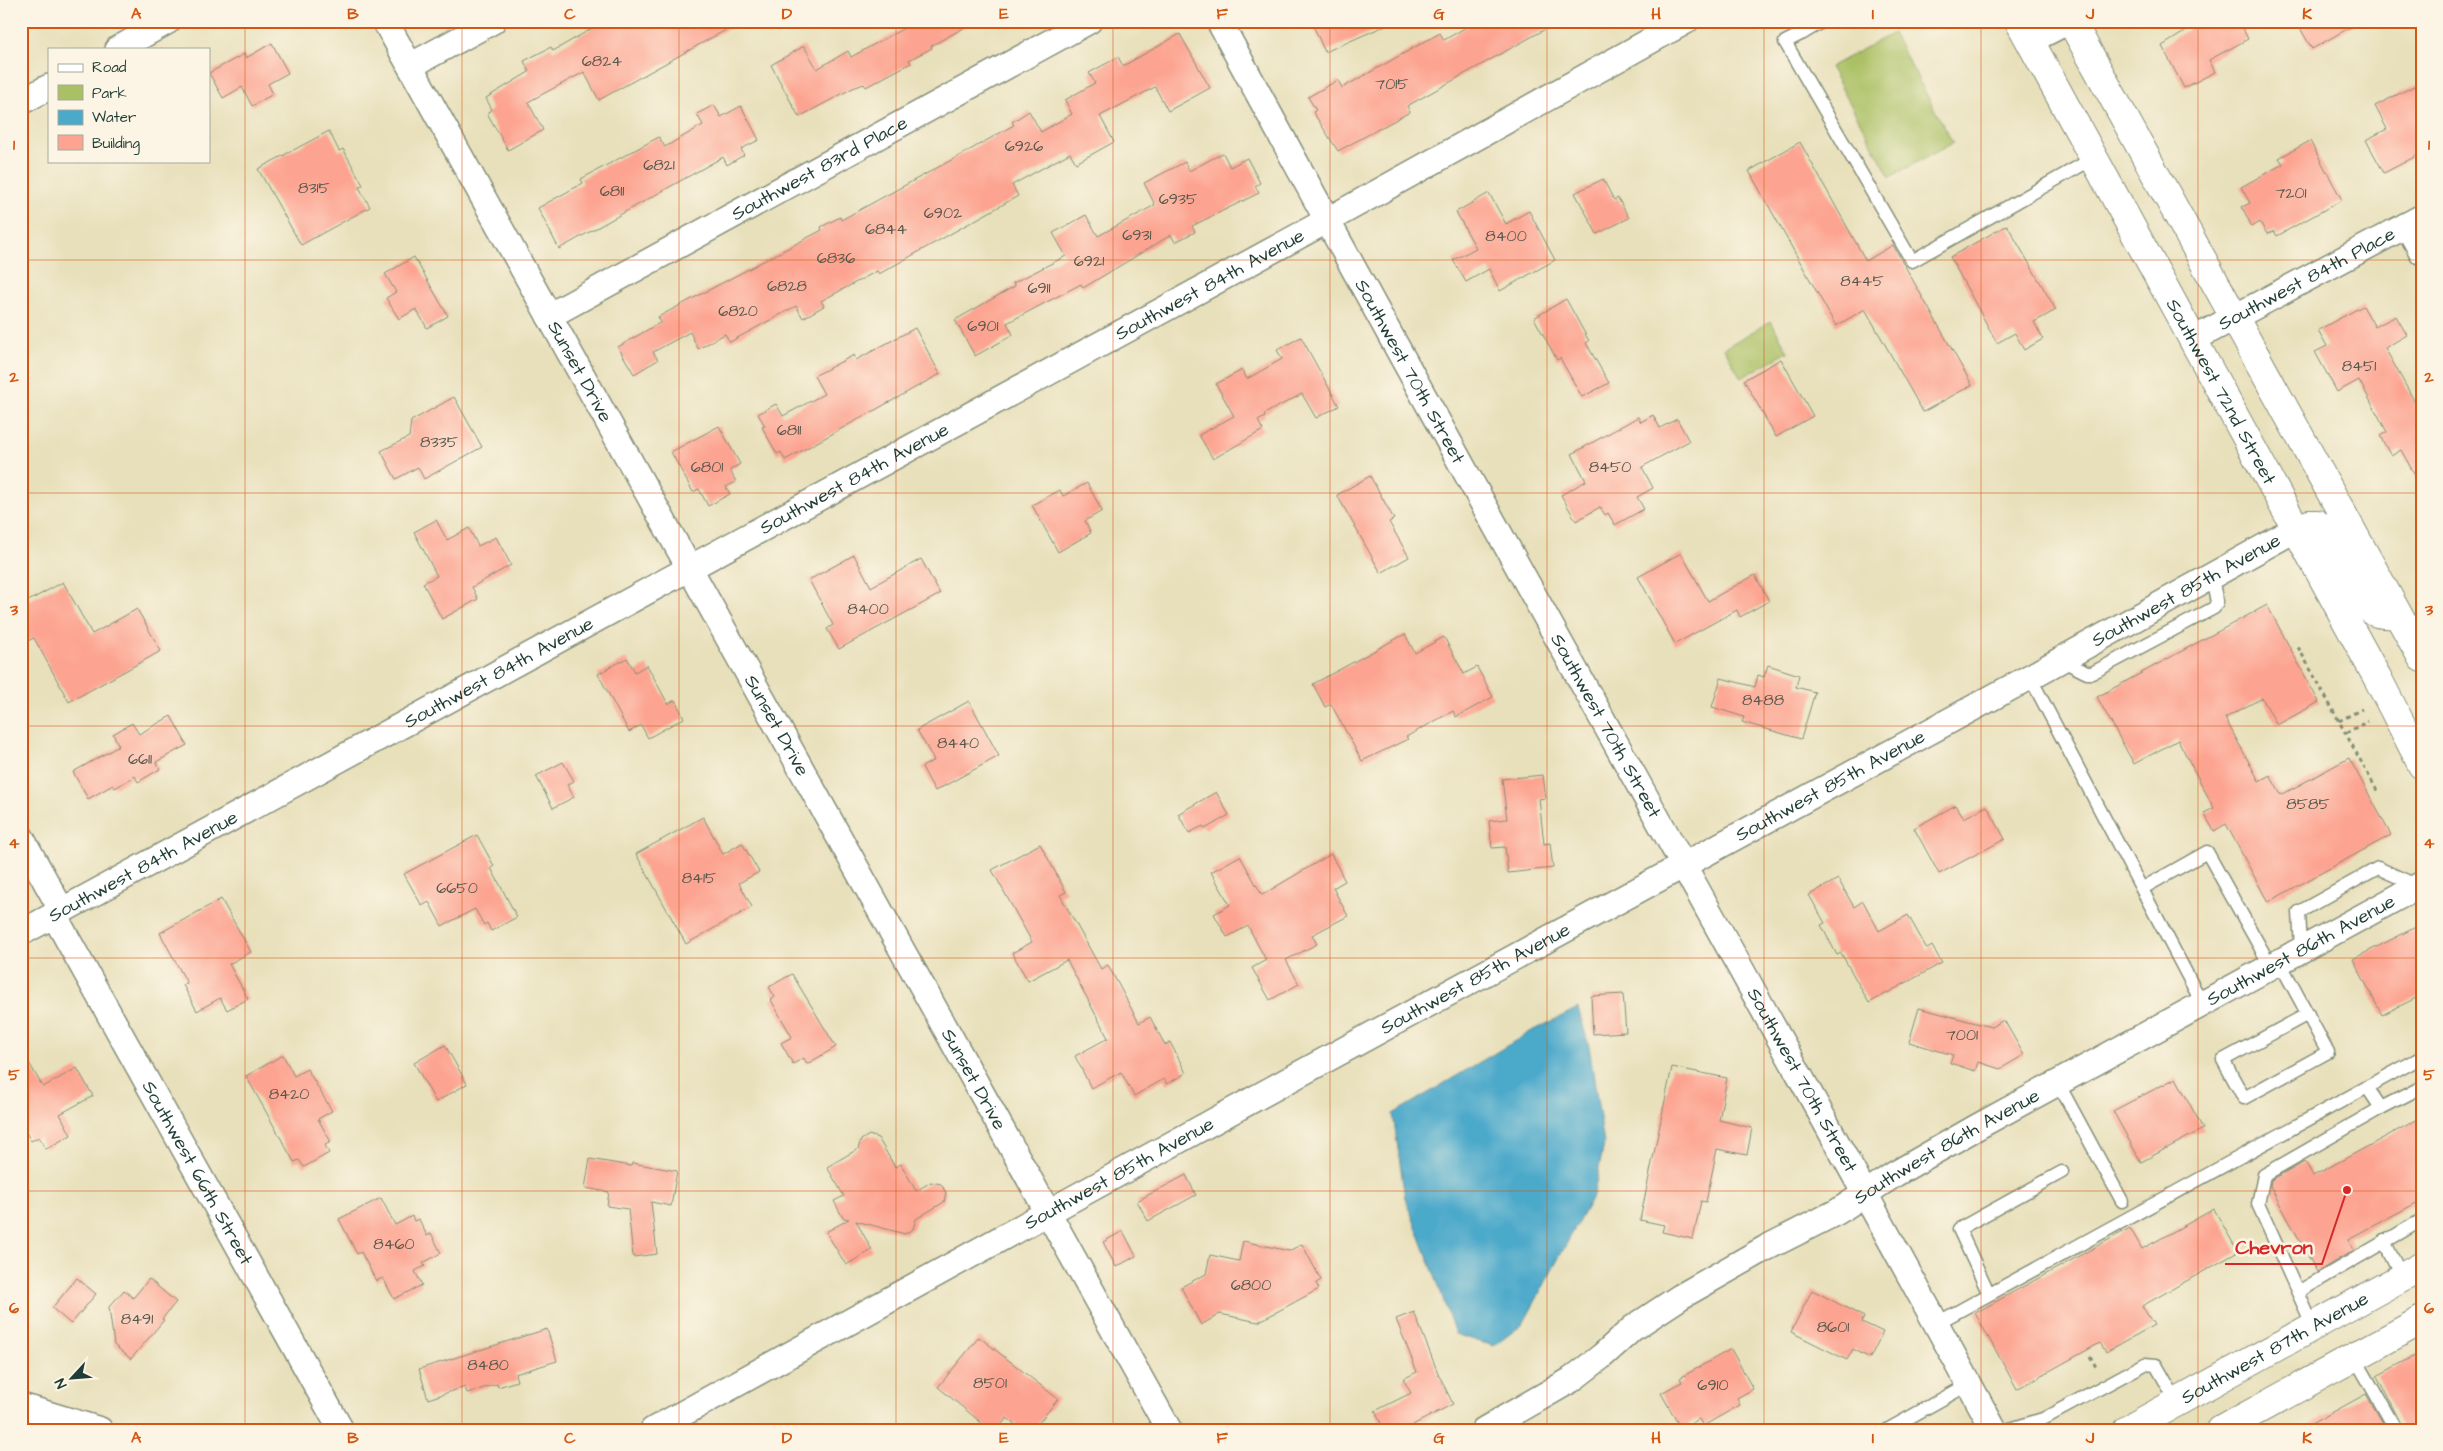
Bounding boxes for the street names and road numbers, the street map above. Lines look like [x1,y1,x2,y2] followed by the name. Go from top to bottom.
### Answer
[726,109,912,227] street label: Southwest 83rd Place
[2213,220,2400,337] street label: Southwest 84th Place
[1110,222,1309,347] street label: Southwest 84th Avenue
[1348,274,1472,469] street label: Southwest 70th Street
[2159,294,2283,490] street label: Southwest 72nd Street
[541,316,619,427] street label: Sunset Drive
[755,416,954,541] street label: Southwest 84th Avenue
[2087,527,2285,654] street label: Southwest 85th Avenue
[399,610,598,735] street label: Southwest 84th Avenue
[1544,629,1668,823] street label: Southwest 70th Street
[738,670,816,781] street label: Sunset Drive
[1730,723,1930,848] street label: Southwest 85th Avenue
[44,804,242,929] street label: Southwest 84th Avenue
[2202,888,2400,1013] street label: Southwest 86th Avenue
[1375,916,1575,1041] street label: Southwest 85th Avenue
[1740,983,1864,1177] street label: Southwest 70th Street
[935,1024,1013,1135] street label: Sunset Drive
[135,1076,260,1270] street label: Southwest 66th Street
[1848,1082,2044,1211] street label: Southwest 86th Avenue
[1019,1110,1219,1236] street label: Southwest 85th Avenue
[2176,1285,2373,1411] street label: Southwest 87th Avenue

